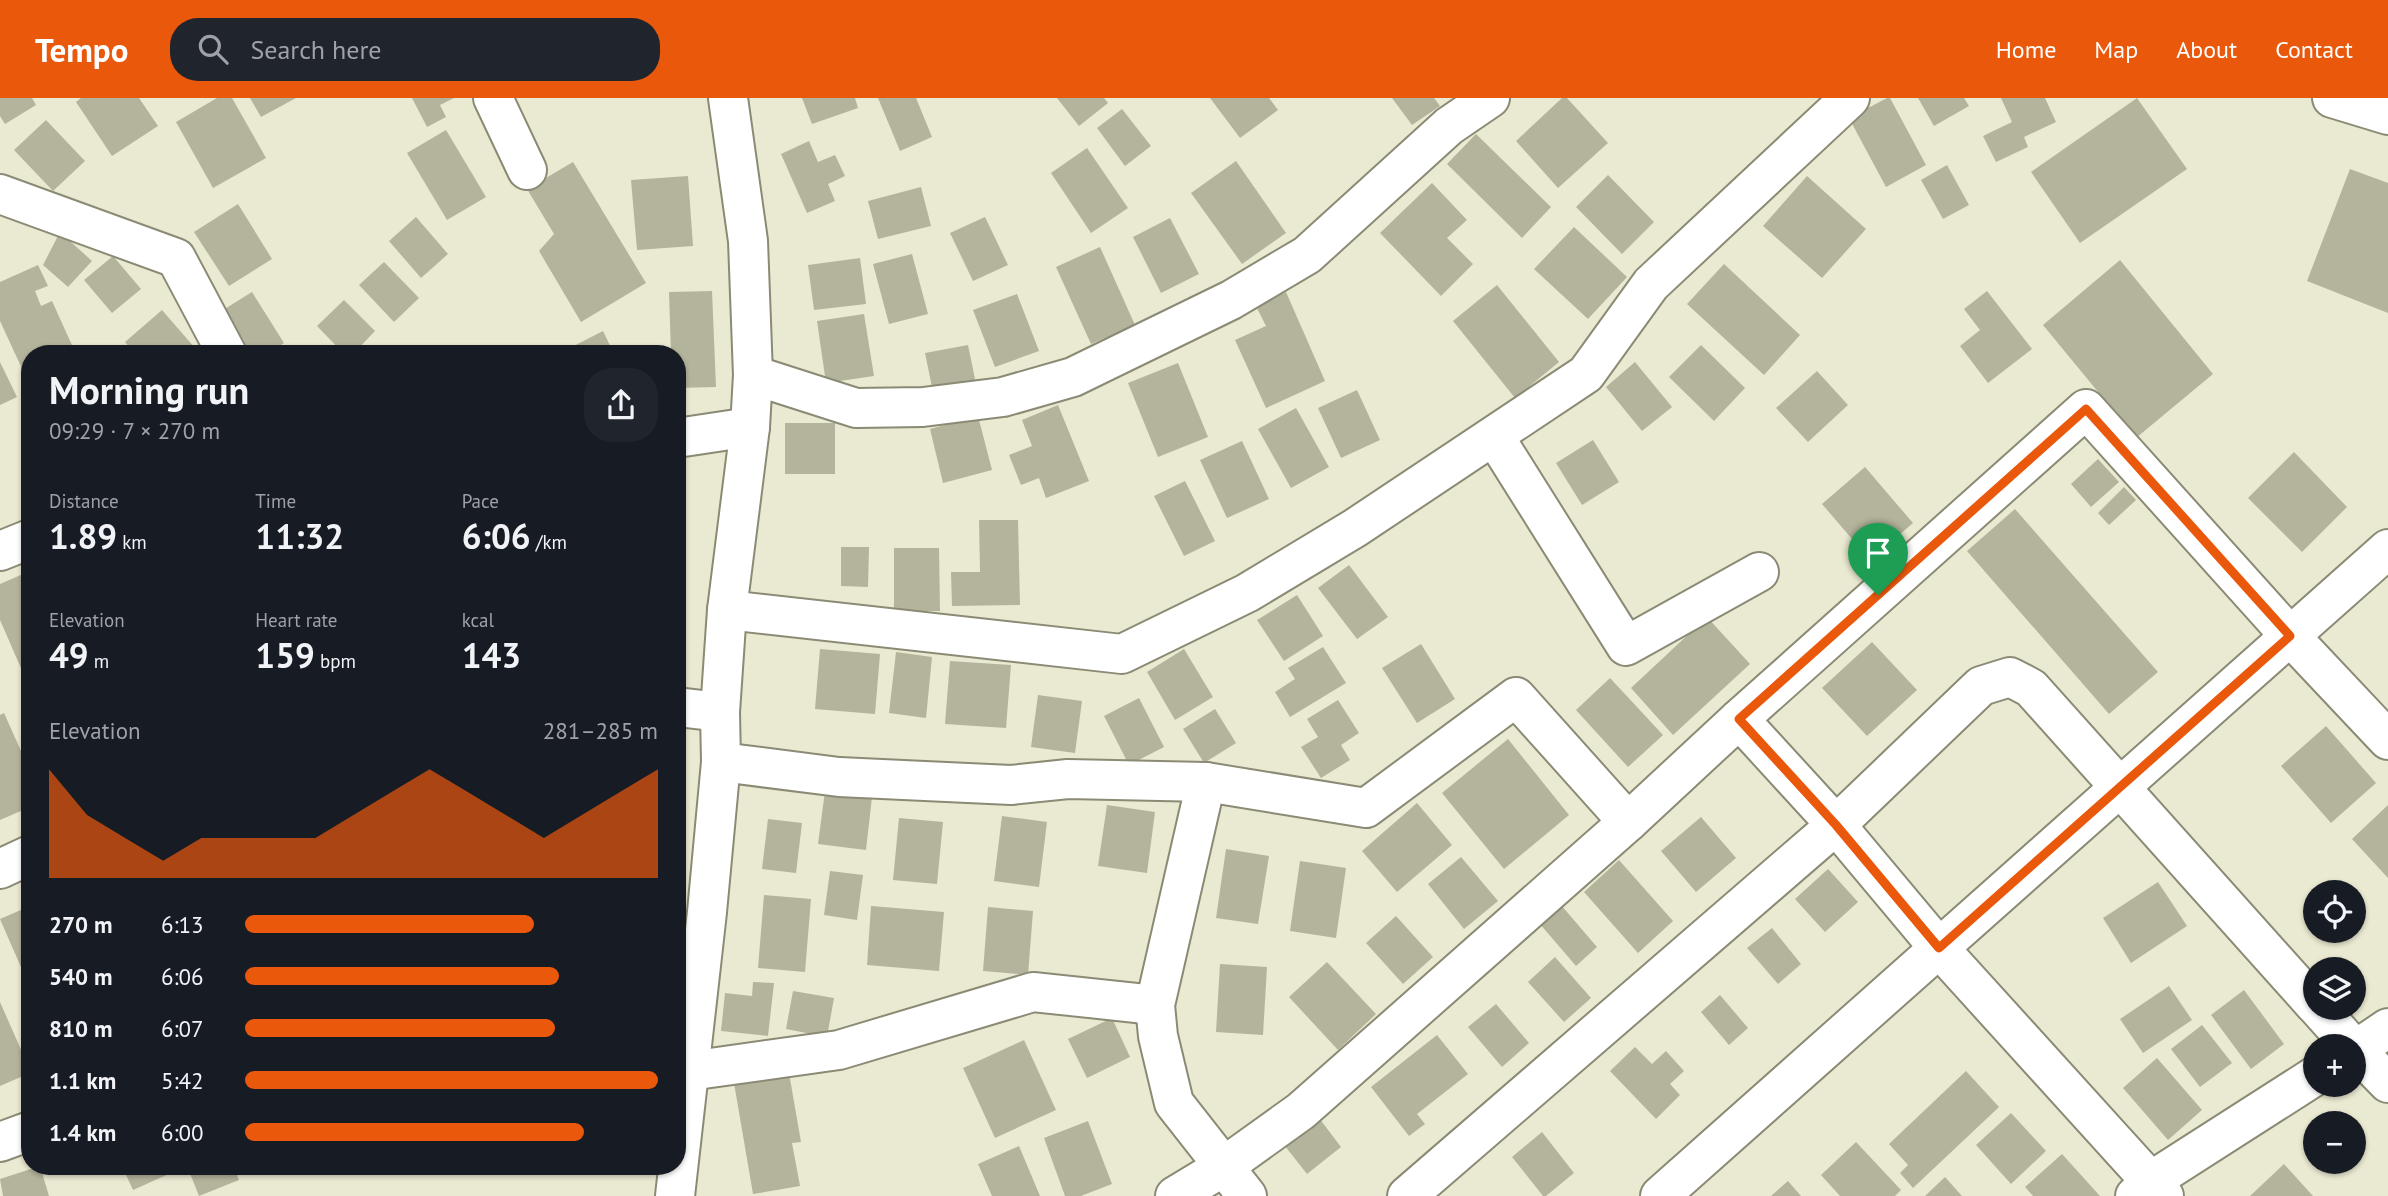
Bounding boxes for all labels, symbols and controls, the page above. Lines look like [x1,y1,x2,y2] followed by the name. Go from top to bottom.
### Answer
[170,18,660,81] search box
[35,28,128,71] text: Tempo
[194,30,232,68] icon: search
[250,33,382,66] text: Search here
[1996,34,2056,65] text: Home
[2094,34,2138,65] text: Map
[2176,34,2237,65] text: About
[2275,34,2353,65] text: Contact
[49,365,249,414] text: Morning run
[584,368,658,442] button: share
[49,416,220,445] text: 09:29 · 7 × 270 m
[49,489,119,513] text: Distance
[255,489,296,513] text: Time
[462,489,499,513] text: Pace
[49,513,117,559] text: 1.89
[255,513,344,559] text: 11:32
[462,513,531,559] text: 6:06
[1848,523,1908,595] pin
[117,530,147,554] text: km
[531,530,567,554] text: /km
[1859,534,1897,572] icon: arrive
[49,608,125,632] text: Elevation
[255,608,337,632] text: Heart rate
[462,608,494,632] text: kcal
[49,632,89,678] text: 49
[255,632,315,678] text: 159
[462,632,521,678] text: 143
[89,649,109,673] text: m
[315,649,356,673] text: bpm
[49,716,141,745] text: Elevation
[543,716,658,745] text: 281–285 m
[2303,880,2366,1174] map controls
[2303,880,2366,943] button: locate
[49,910,112,939] text: 270 m
[161,910,204,939] text: 6:13
[2303,957,2366,1020] button: layers
[49,962,112,991] text: 540 m
[161,962,204,991] text: 6:06
[49,1014,112,1043] text: 810 m
[161,1014,204,1043] text: 6:07
[2303,1034,2366,1097] button: +
[49,1066,116,1095] text: 1.1 km
[161,1066,204,1095] text: 5:42
[2303,1111,2366,1174] button: −
[49,1118,116,1147] text: 1.4 km
[161,1118,204,1147] text: 6:00

